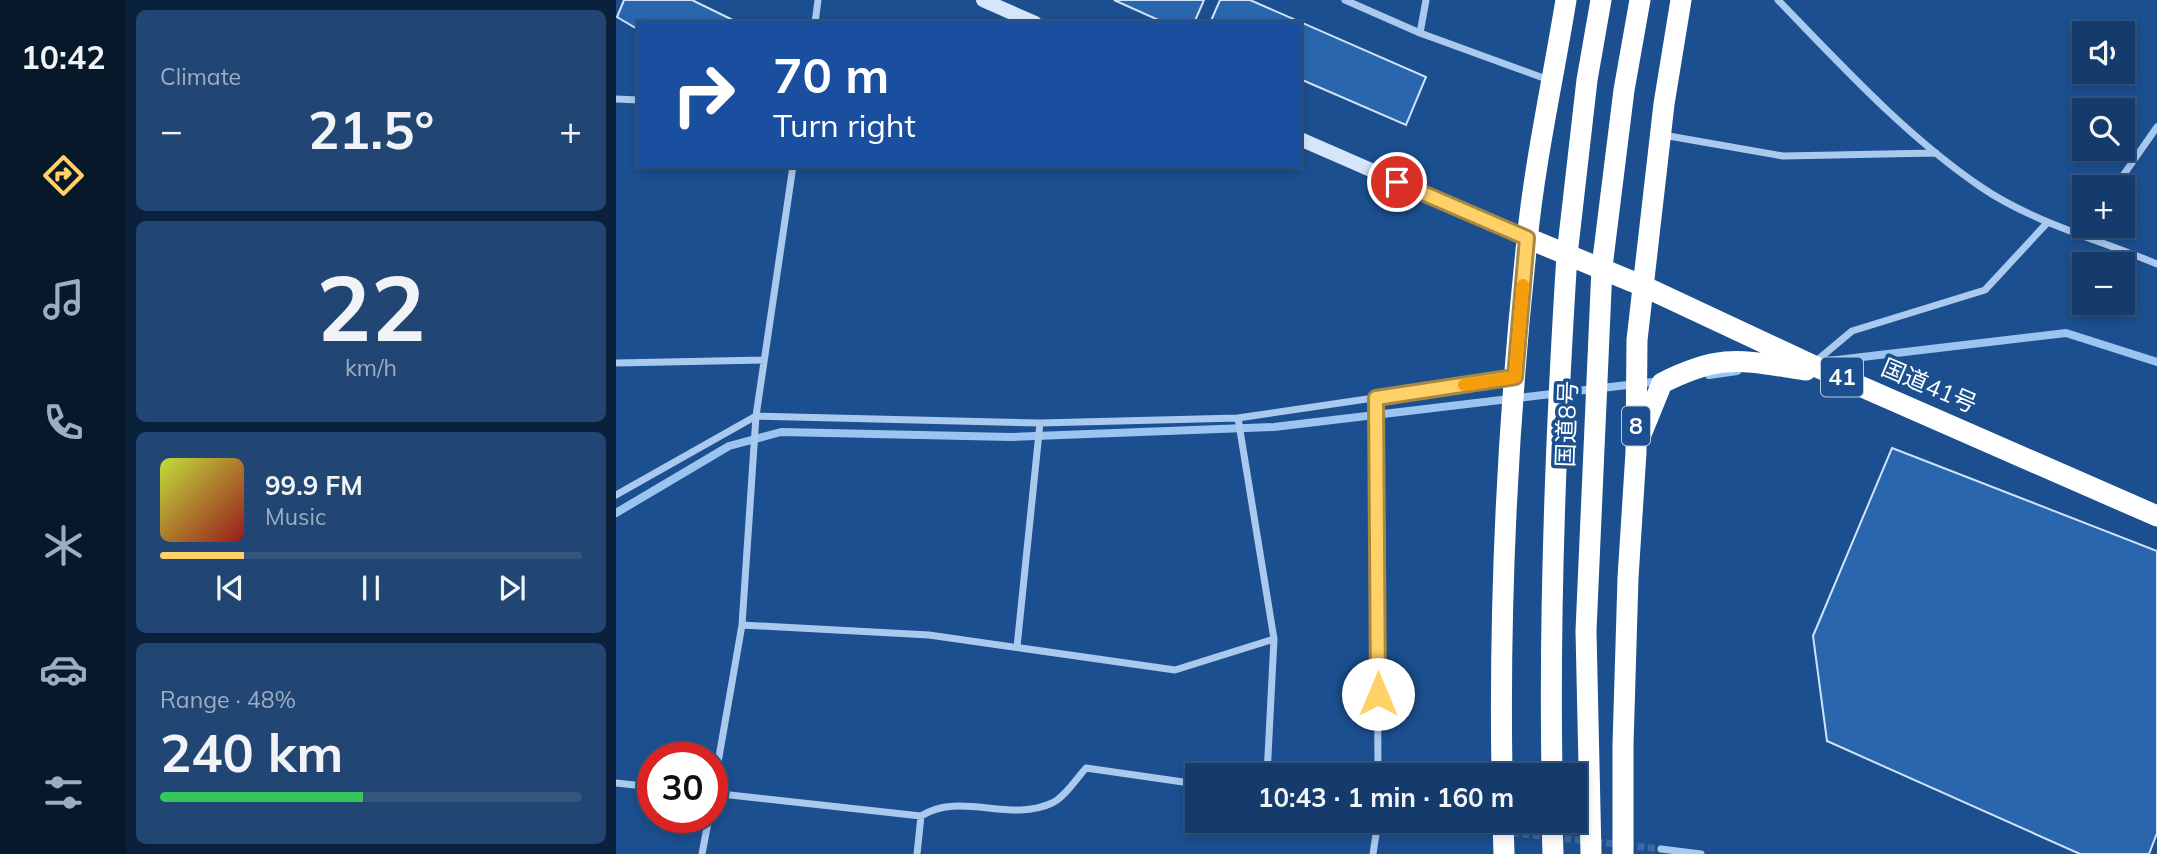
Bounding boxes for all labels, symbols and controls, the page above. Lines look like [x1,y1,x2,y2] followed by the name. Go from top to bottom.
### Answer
[2072,21,2135,315] map controls
[2072,21,2135,84] button: sound
[21,37,105,77] text: 10:42
[773,44,889,105] text: 70 m
[658,49,749,140] icon: right
[160,62,241,91] text: Climate
[308,97,434,162] text: 21.5°
[2072,98,2135,161] button: search
[773,105,916,145] text: Turn right
[160,106,183,154] text: −
[559,106,582,154] text: +
[39,151,88,200] icon: directions
[1367,152,1427,212] pin
[1378,163,1416,201] icon: arrive
[2072,175,2135,238] button: +
[316,250,426,364] text: 22
[2072,252,2135,315] button: −
[39,275,88,324] icon: music
[1877,352,1982,419] street label: 国道41号
[345,353,397,382] text: km/h
[1821,358,1863,396] road number: 41
[1550,380,1582,468] street label: 国道8号
[39,398,88,447] icon: phone
[1622,406,1650,446] road number: 8
[265,469,363,502] text: 99.9 FM
[265,502,326,531] text: Music
[39,521,88,570] icon: climate
[211,569,249,607] icon: previous
[352,569,390,607] icon: pause
[493,569,531,607] icon: next
[39,645,88,694] icon: car
[1341,657,1415,731] position arrow
[160,685,296,714] text: Range · 48%
[160,720,343,785] text: 240 km
[637,742,728,833] speed limit sign: 30
[39,768,88,817] icon: filters
[1258,781,1514,814] text: 10:43 · 1 min · 160 m

